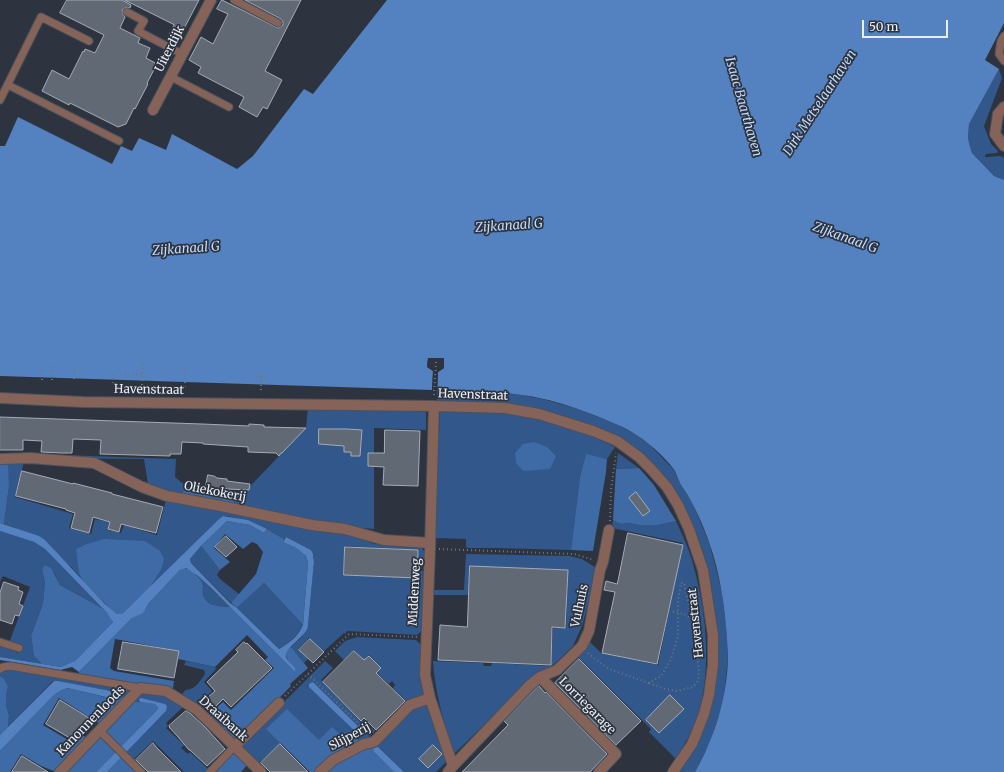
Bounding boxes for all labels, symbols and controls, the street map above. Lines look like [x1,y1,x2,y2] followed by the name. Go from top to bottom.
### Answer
[864,12,950,38] scale bar
[869,19,898,34] text: 50 m
[152,23,188,75] street label: Uiterdijk
[780,47,860,159] water label: Dirk Metselaarhaven
[721,55,765,159] water label: Isaac Baarthaven
[475,216,543,236] water label: Zijkanaal G
[811,219,879,257] water label: Zijkanaal G
[152,239,220,259] water label: Zijkanaal G
[114,382,184,398] street label: Havenstraat
[438,387,508,403] street label: Havenstraat
[183,479,247,505] street label: Oliekokerij
[406,558,424,626] street label: Middenweg
[568,583,592,629] street label: Vulhuis
[685,587,707,659] street label: Havenstraat
[556,675,618,737] street label: Lorriegarage
[54,683,128,759] street label: Kanonnenloods
[196,693,250,745] street label: Draaibank
[327,720,373,754] street label: Slijperij

